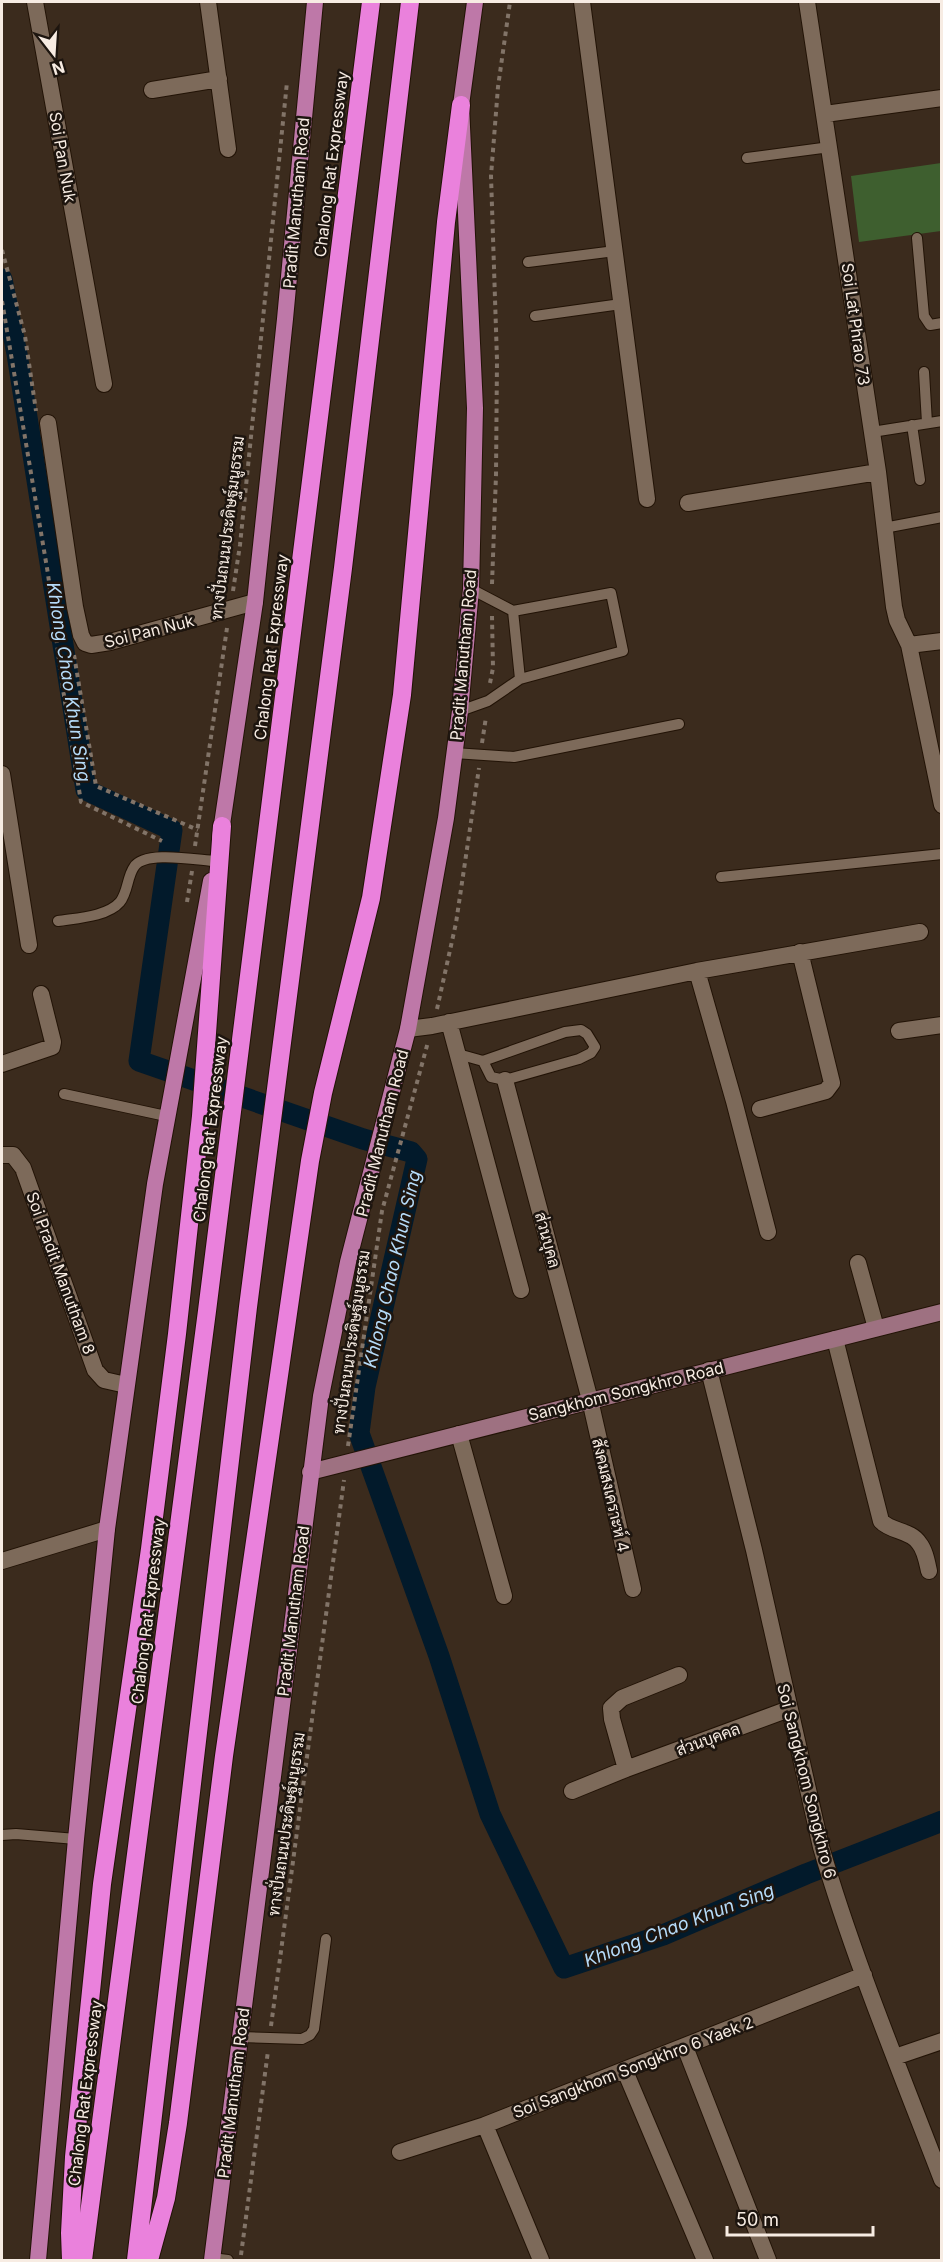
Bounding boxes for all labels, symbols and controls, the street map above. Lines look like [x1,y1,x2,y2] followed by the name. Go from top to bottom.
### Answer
[24,24,84,84] north arrow
[50,57,67,80] text: N
[310,70,352,258] street label: Chalong Rat Expressway
[45,110,81,204] street label: Soi Pan Nuk
[279,117,313,289] street label: Pradit Manutham Road
[838,261,874,387] street label: Soi Lat Phrao 73
[202,434,250,622] street label: ทางปั่นถนนประดิษฐ์มนูธรรม
[250,553,292,741] street label: Chalong Rat Expressway
[446,569,480,741] street label: Pradit Manutham Road
[43,581,95,783] water label: Khlong Chao Khun Sing
[102,610,196,652] street label: Soi Pan Nuk
[189,1035,231,1223] street label: Chalong Rat Expressway
[352,1047,412,1219] street label: Pradit Manutham Road
[359,1168,425,1370] water label: Khlong Chao Khun Sing
[22,1189,100,1357] street label: Soi Pradit Manutham 8
[529,1210,565,1271] street label: ส่วนบุคล
[325,1248,376,1436] street label: ทางปั่นถนนประดิษฐ์มนูธรรม
[526,1357,726,1425] street label: Sangkhom Songkhro Road
[588,1436,636,1554] street label: สังคมสงเคราะห์ 4
[127,1517,169,1705] street label: Chalong Rat Expressway
[273,1525,313,1697] street label: Pradit Manutham Road
[773,1681,841,1881] street label: Soi Sangkhom Songkhro 6
[673,1718,743,1762] street label: ส่วนบุคคล
[260,1730,311,1918] street label: ทางปั่นถนนประดิษฐ์มนูธรรม
[581,1879,777,1971] water label: Khlong Chao Khun Sing
[64,1999,106,2187] street label: Chalong Rat Expressway
[213,2007,253,2179] street label: Pradit Manutham Road
[510,2012,756,2122] street label: Soi Sangkhom Songkhro 6 Yaek 2
[727,2199,872,2237] scale bar
[736,2209,779,2230] text: 50 m

